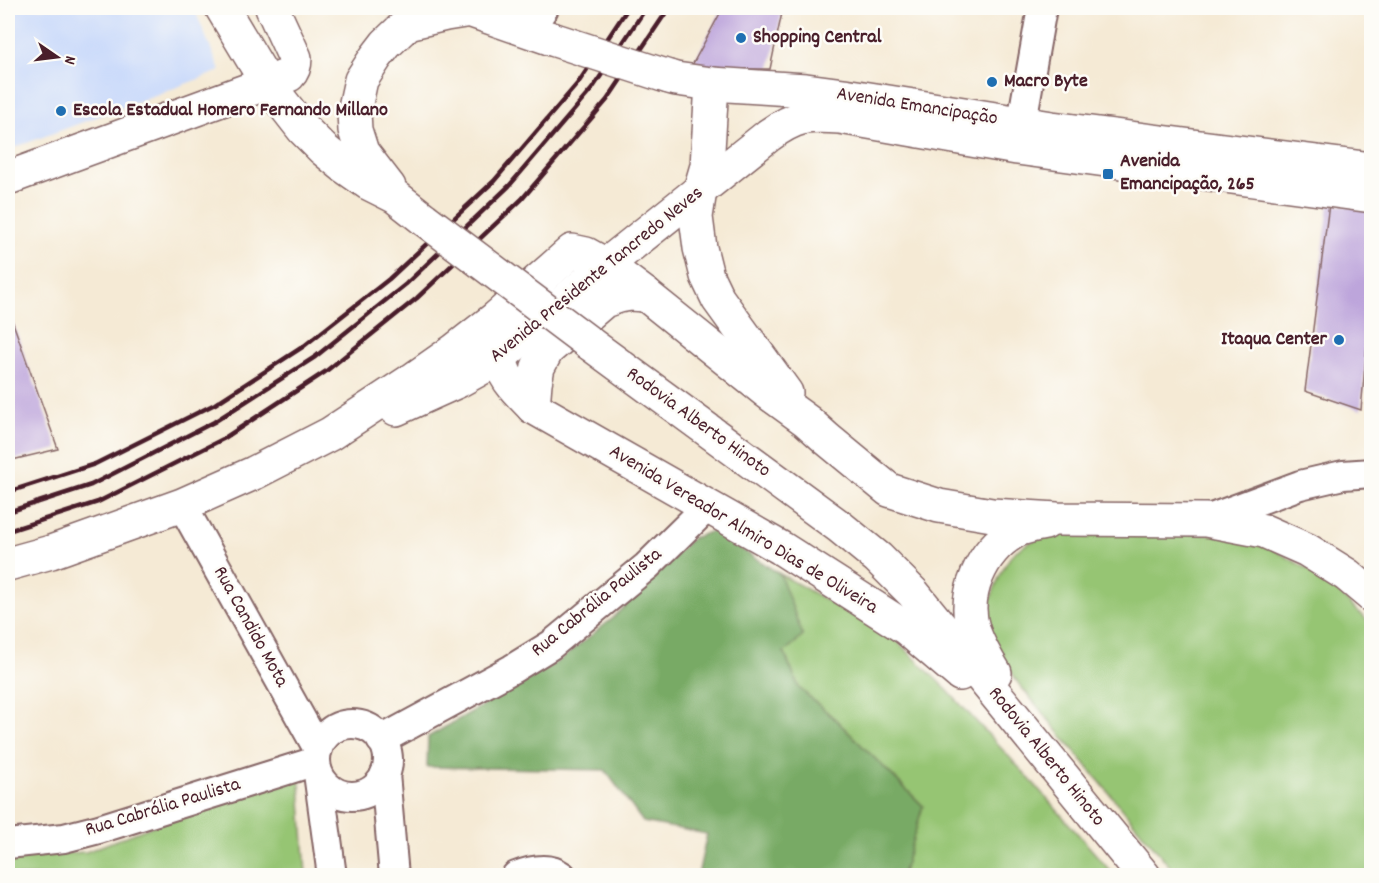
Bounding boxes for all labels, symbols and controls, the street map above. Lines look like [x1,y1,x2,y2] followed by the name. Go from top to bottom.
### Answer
[753,24,882,52] place label: Shopping Central
[27,27,87,87] north arrow
[734,31,748,45] marker: Shopping Central
[57,53,81,67] text: N
[1004,68,1088,96] place label: Macro Byte
[985,75,999,89] marker: Macro Byte
[834,80,1000,134] street label: Avenida Emancipação
[73,97,388,125] place label: Escola Estadual Homero Fernando Millano
[54,104,68,118] marker: Escola Estadual Homero Fernando Millano
[1120,148,1255,199] place label: Avenida Emancipação, 265
[1101,167,1115,181] marker: Avenida Emancipação, 265
[484,180,710,370] street label: Avenida Presidente Tancredo Neves
[1221,326,1328,354] place label: Itaqua Center
[1332,333,1346,347] marker: Itaqua Center
[620,361,776,485] street label: Rodovia Alberto Hinoto
[603,438,883,622] street label: Avenida Vereador Almiro Dias de Oliveira
[526,541,669,664] street label: Rua Cabrália Paulista
[205,562,295,693] street label: Rua Candido Mota
[981,681,1111,833] street label: Rodovia Alberto Hinoto
[82,771,245,845] street label: Rua Cabrália Paulista

